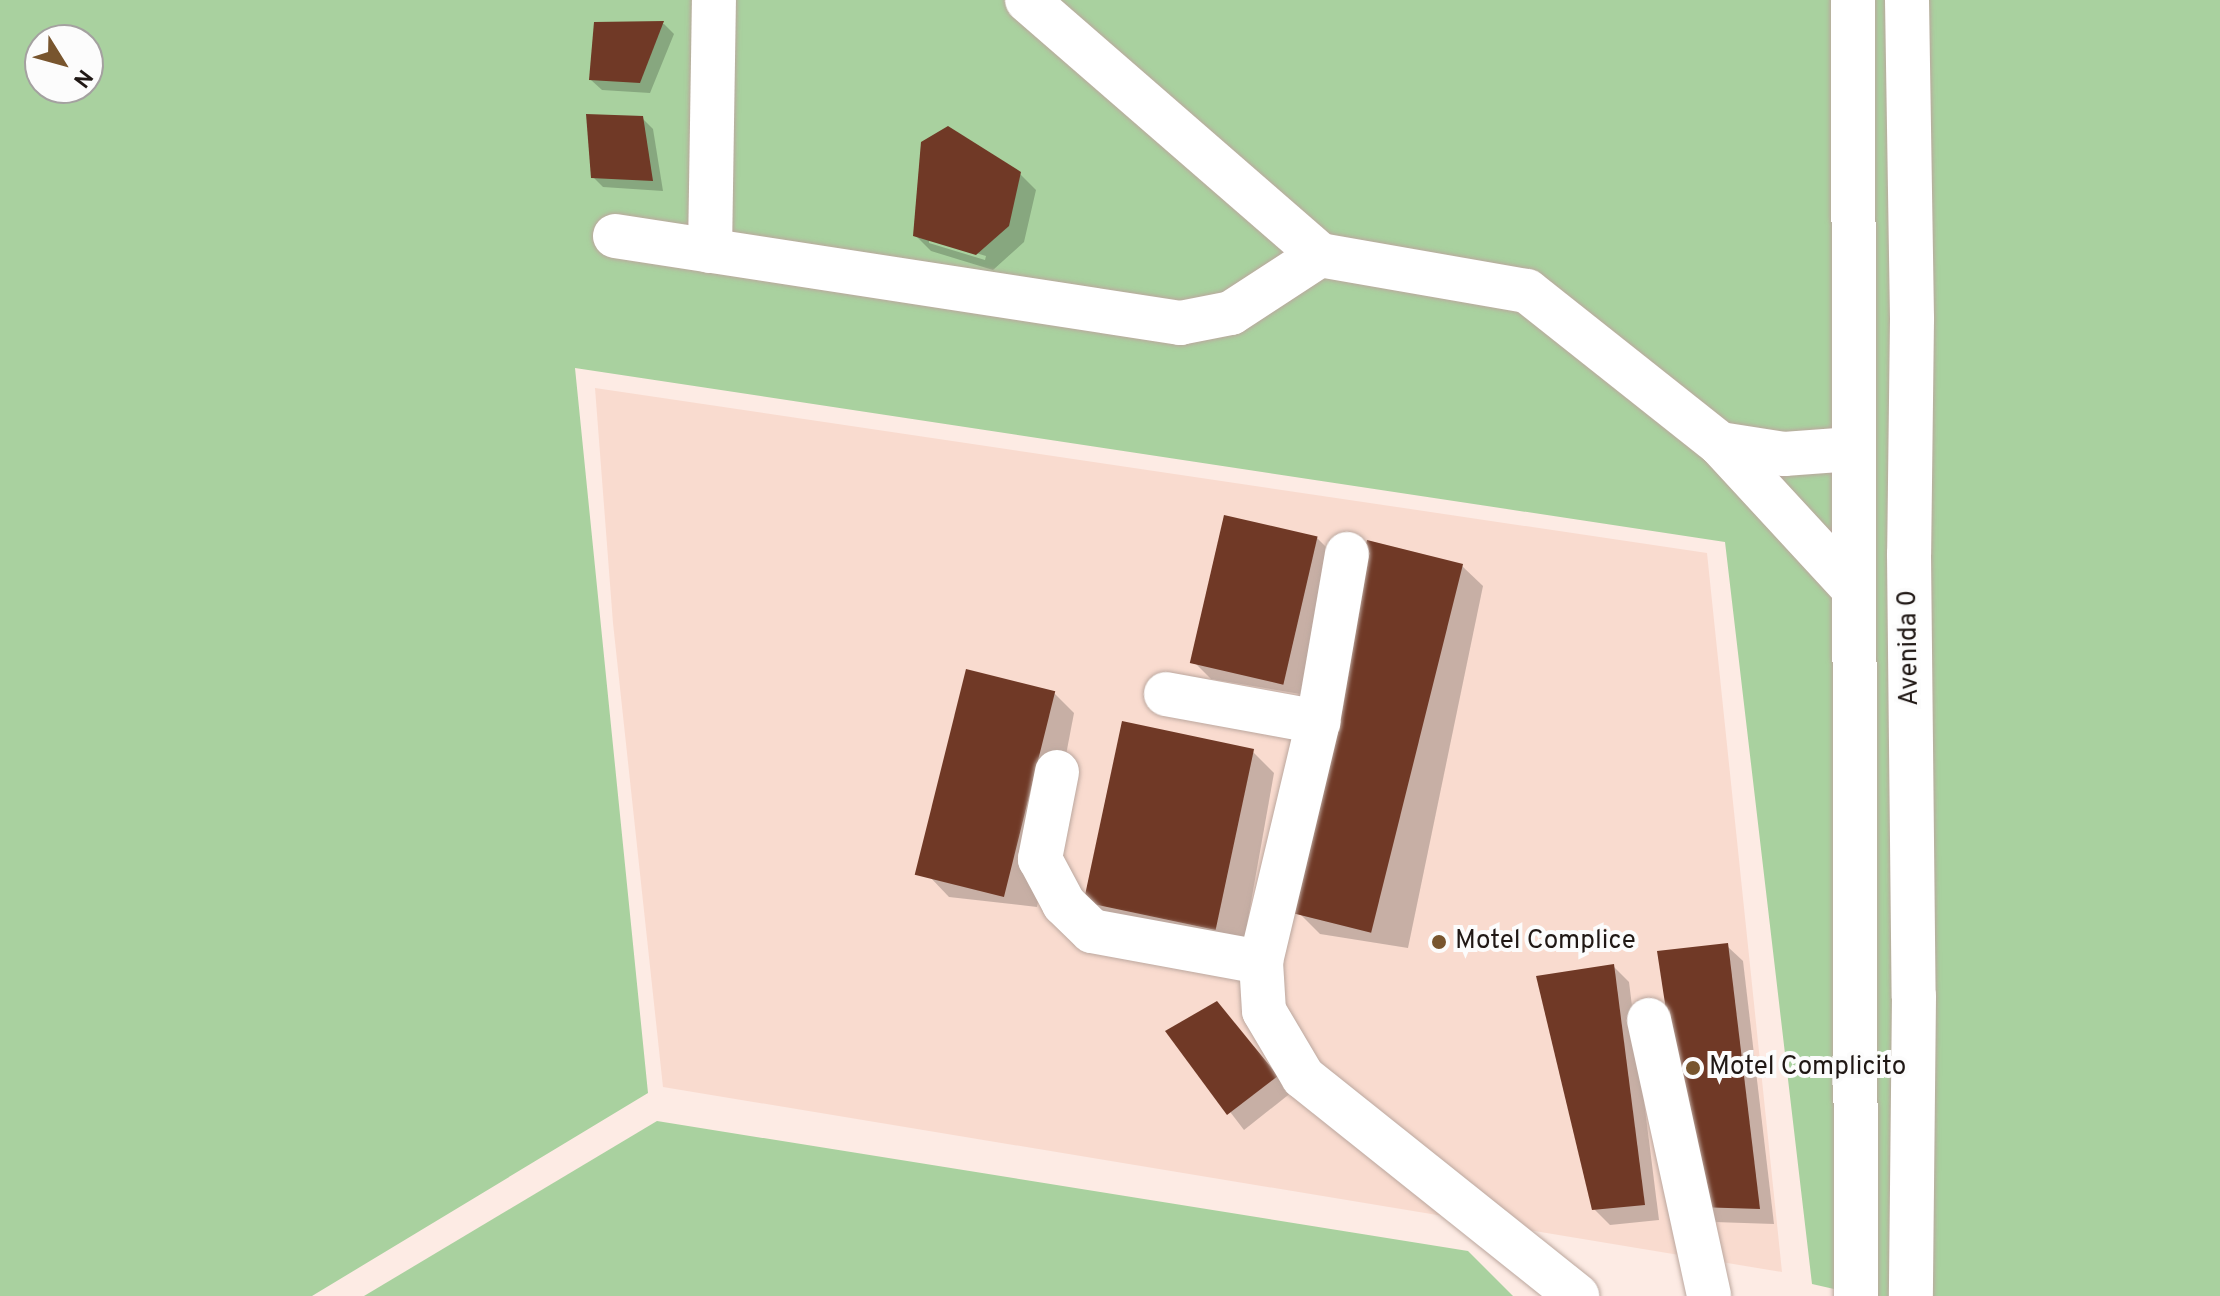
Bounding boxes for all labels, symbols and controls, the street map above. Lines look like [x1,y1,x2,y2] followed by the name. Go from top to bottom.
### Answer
[24,24,104,104] north arrow
[66,63,98,92] text: N
[1893,590,1927,706] street label: Avenida 0
[1455,926,1636,958] place label: Motel Complice
[1430,933,1448,951] marker: Motel Complice
[1709,1052,1906,1084] place label: Motel Complicito
[1684,1059,1702,1077] marker: Motel Complicito

